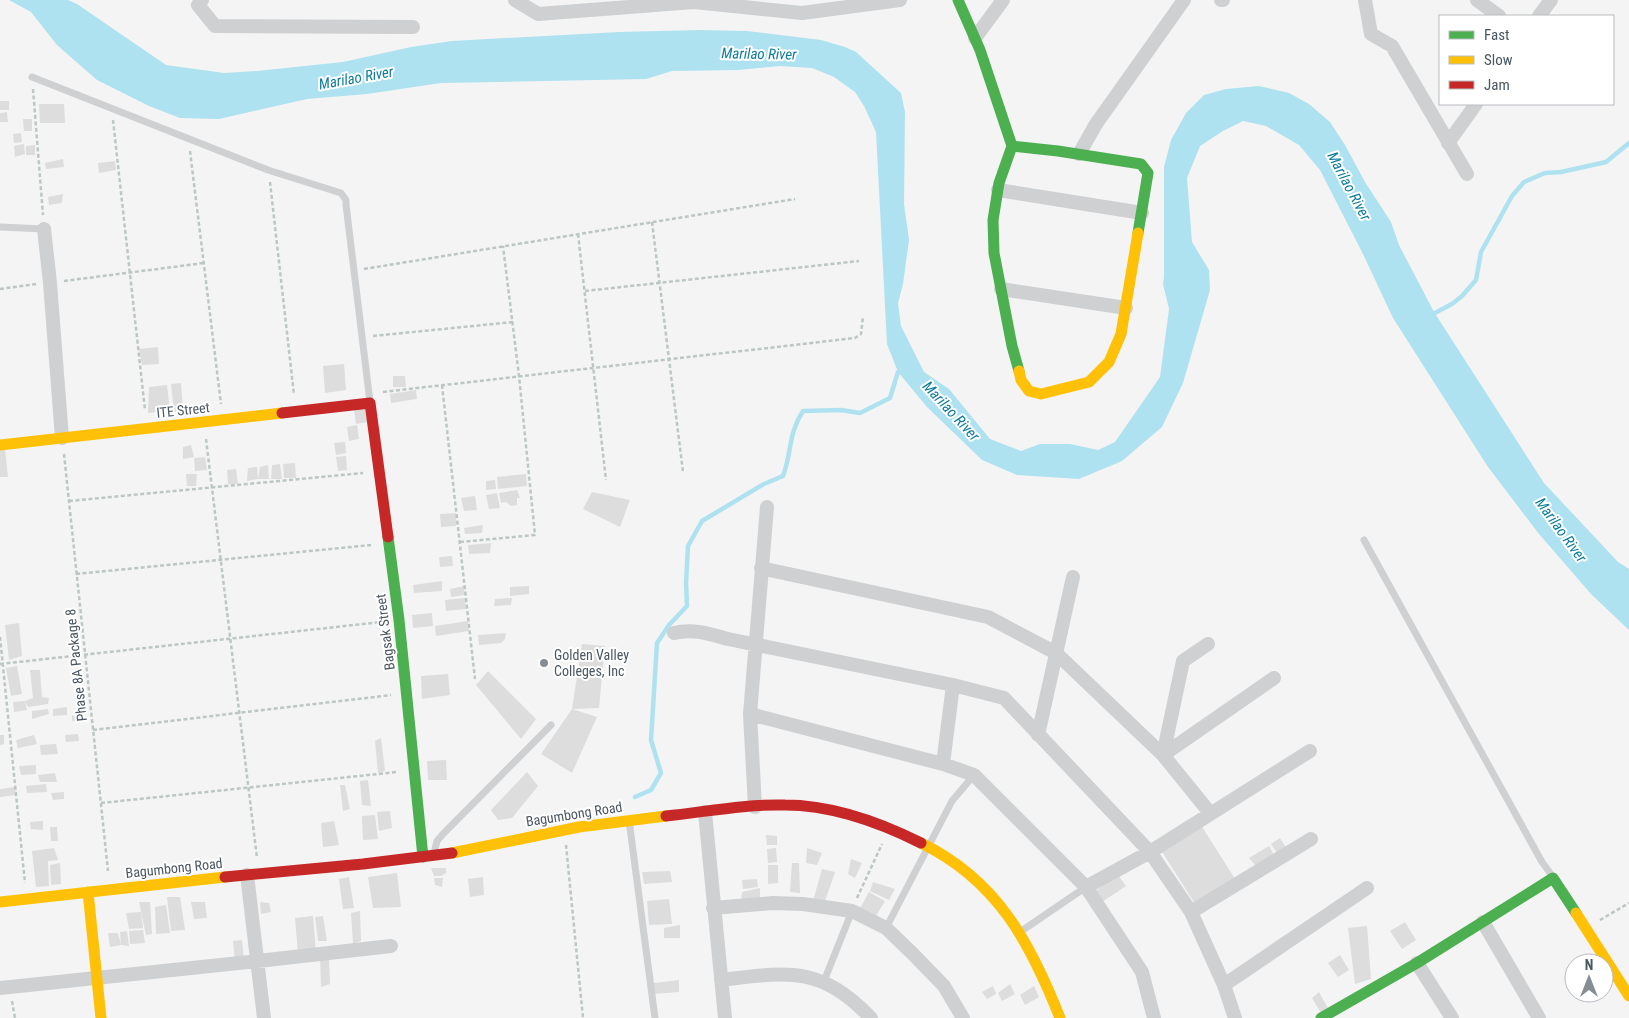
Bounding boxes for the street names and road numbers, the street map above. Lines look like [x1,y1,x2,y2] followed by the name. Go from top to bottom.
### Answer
[156,399,210,421] street label: ITE Street
[372,593,398,671] street label: Bagsak Street
[62,608,90,722] street label: Phase 8A Package 8
[525,798,623,830] street label: Bagumbong Road
[125,855,223,881] street label: Bagumbong Road

